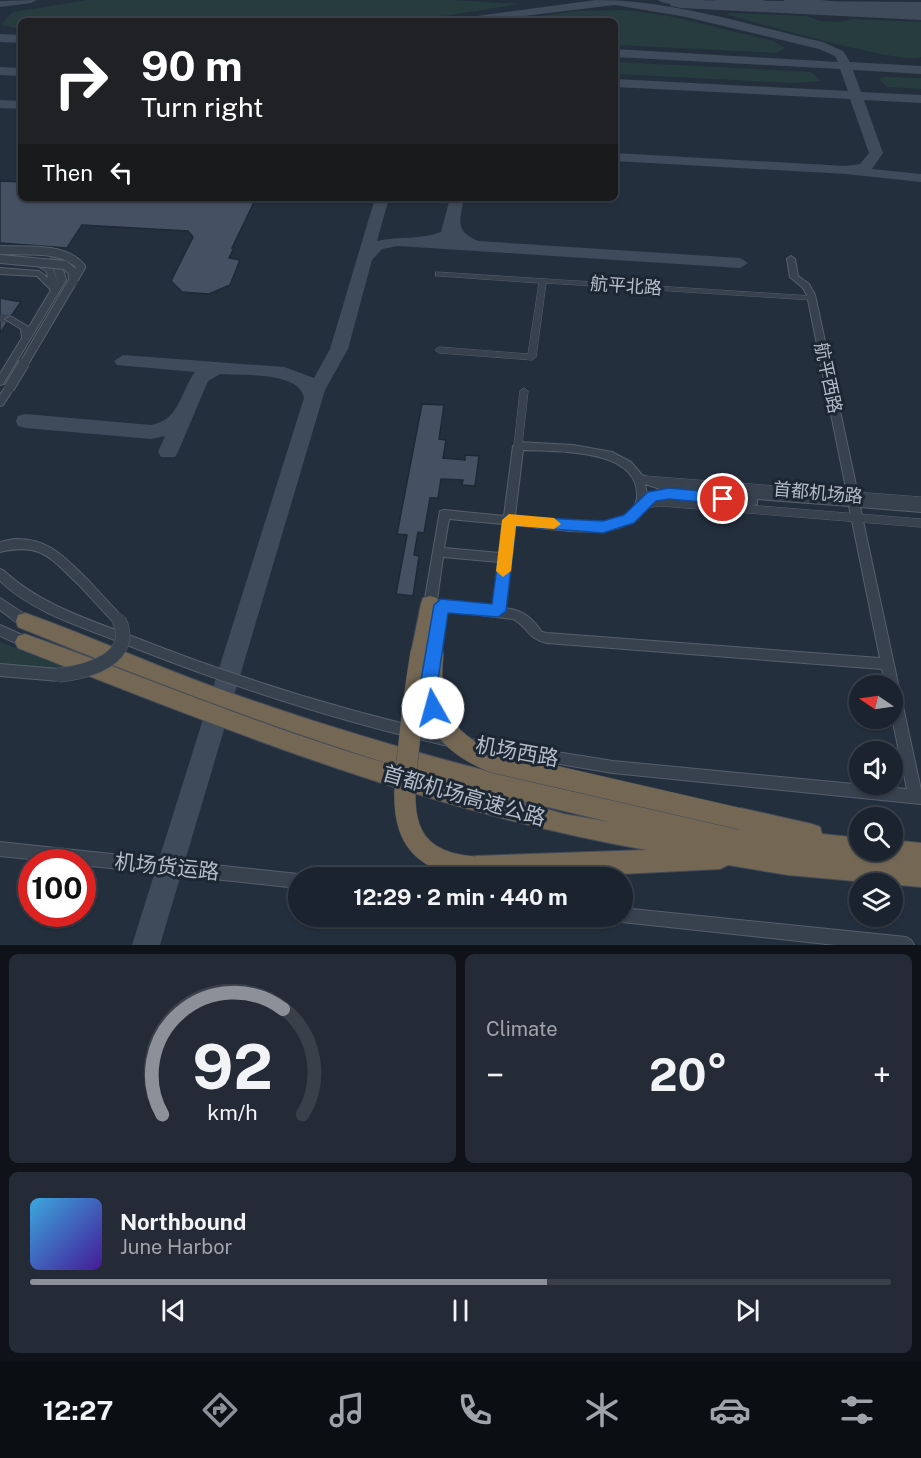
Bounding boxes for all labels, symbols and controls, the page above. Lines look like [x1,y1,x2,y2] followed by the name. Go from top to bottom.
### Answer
[141,41,243,90] text: 90 m
[42,42,120,120] icon: right
[141,91,264,123] text: Turn right
[105,156,138,189] icon: left
[42,160,93,186] text: Then
[589,273,663,298] street label: 航平北路
[811,340,846,415] street label: 航平西路
[697,473,748,524] pin
[772,478,864,507] street label: 首都机场路
[706,482,739,515] icon: arrive
[849,675,903,729] north arrow
[849,675,903,927] map controls
[401,676,465,740] position arrow
[474,732,561,771] street label: 机场西路
[849,741,903,795] button: sound
[380,760,548,831] street label: 首都机场高速公路
[849,807,903,861] button: search
[18,849,96,927] speed limit sign: 100
[114,849,221,884] street label: 机场货运路
[849,873,903,927] button: layers
[353,884,568,910] text: 12:29 · 2 min · 440 m
[486,1017,558,1041] text: Climate
[192,1030,273,1103] text: 92
[649,1048,728,1101] text: 20°
[486,1056,504,1094] text: −
[873,1056,891,1094] text: +
[207,1101,258,1126] text: km/h
[120,1209,246,1235] text: Northbound
[120,1235,232,1259] text: June Harbor
[157,1294,190,1327] icon: previous
[444,1294,477,1327] icon: pause
[731,1294,764,1327] icon: next
[199,1389,241,1431] icon: directions
[326,1389,368,1431] icon: music
[454,1389,496,1431] icon: phone
[581,1389,623,1431] icon: climate
[709,1389,751,1431] icon: car
[836,1389,878,1431] icon: filters
[43,1394,113,1426] text: 12:27

